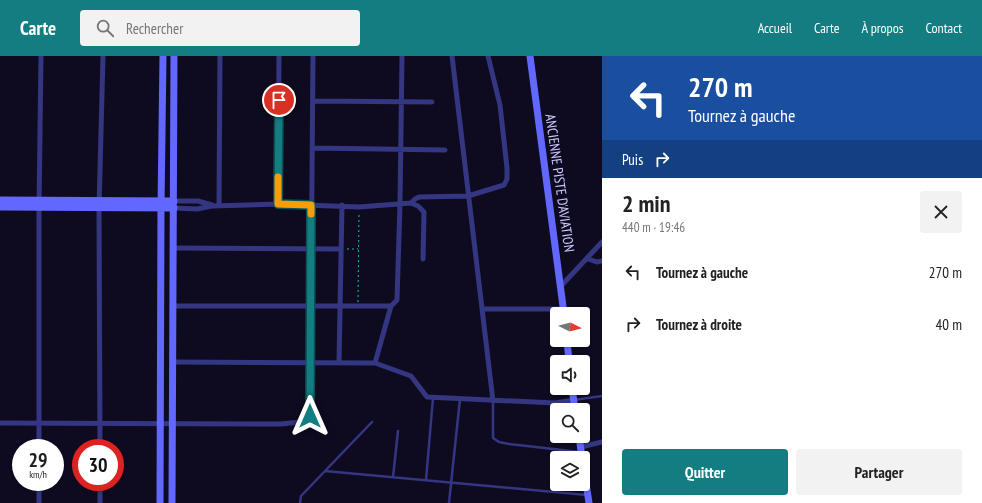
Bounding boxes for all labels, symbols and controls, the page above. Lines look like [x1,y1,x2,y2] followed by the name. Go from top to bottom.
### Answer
[80,10,360,46] search box
[20,16,56,40] text: Carte
[94,17,116,39] icon: search
[126,19,183,38] text: Rechercher
[758,19,792,37] text: Accueil
[814,19,840,37] text: Carte
[862,19,904,37] text: À propos
[926,19,962,37] text: Contact
[688,68,752,105] text: 270 m
[622,72,674,124] icon: left
[262,83,296,117] pin
[268,89,290,111] icon: arrive
[688,104,795,127] text: Tournez à gauche
[541,113,579,253] street label: ANCIENNE PISTE D'AVIATION
[651,148,673,170] icon: right
[622,150,643,169] text: Puis
[622,188,670,219] text: 2 min
[920,191,962,233] button: close
[622,219,685,236] text: 440 m · 19:46
[622,261,644,283] icon: left
[656,263,748,282] text: Tournez à gauche
[929,263,962,282] text: 270 m
[550,307,590,347] north arrow
[550,307,590,491] map controls
[622,313,644,335] icon: right
[656,315,742,334] text: Tournez à droite
[936,315,962,334] text: 40 m
[550,355,590,395] button: sound
[289,395,331,437] position arrow
[550,403,590,443] button: search
[72,439,124,491] speed limit sign: 30
[28,447,48,473] text: 29
[622,449,788,495] button: Quitter
[796,449,962,495] button: Partager
[550,451,590,491] button: layers
[29,468,47,481] text: km/h

